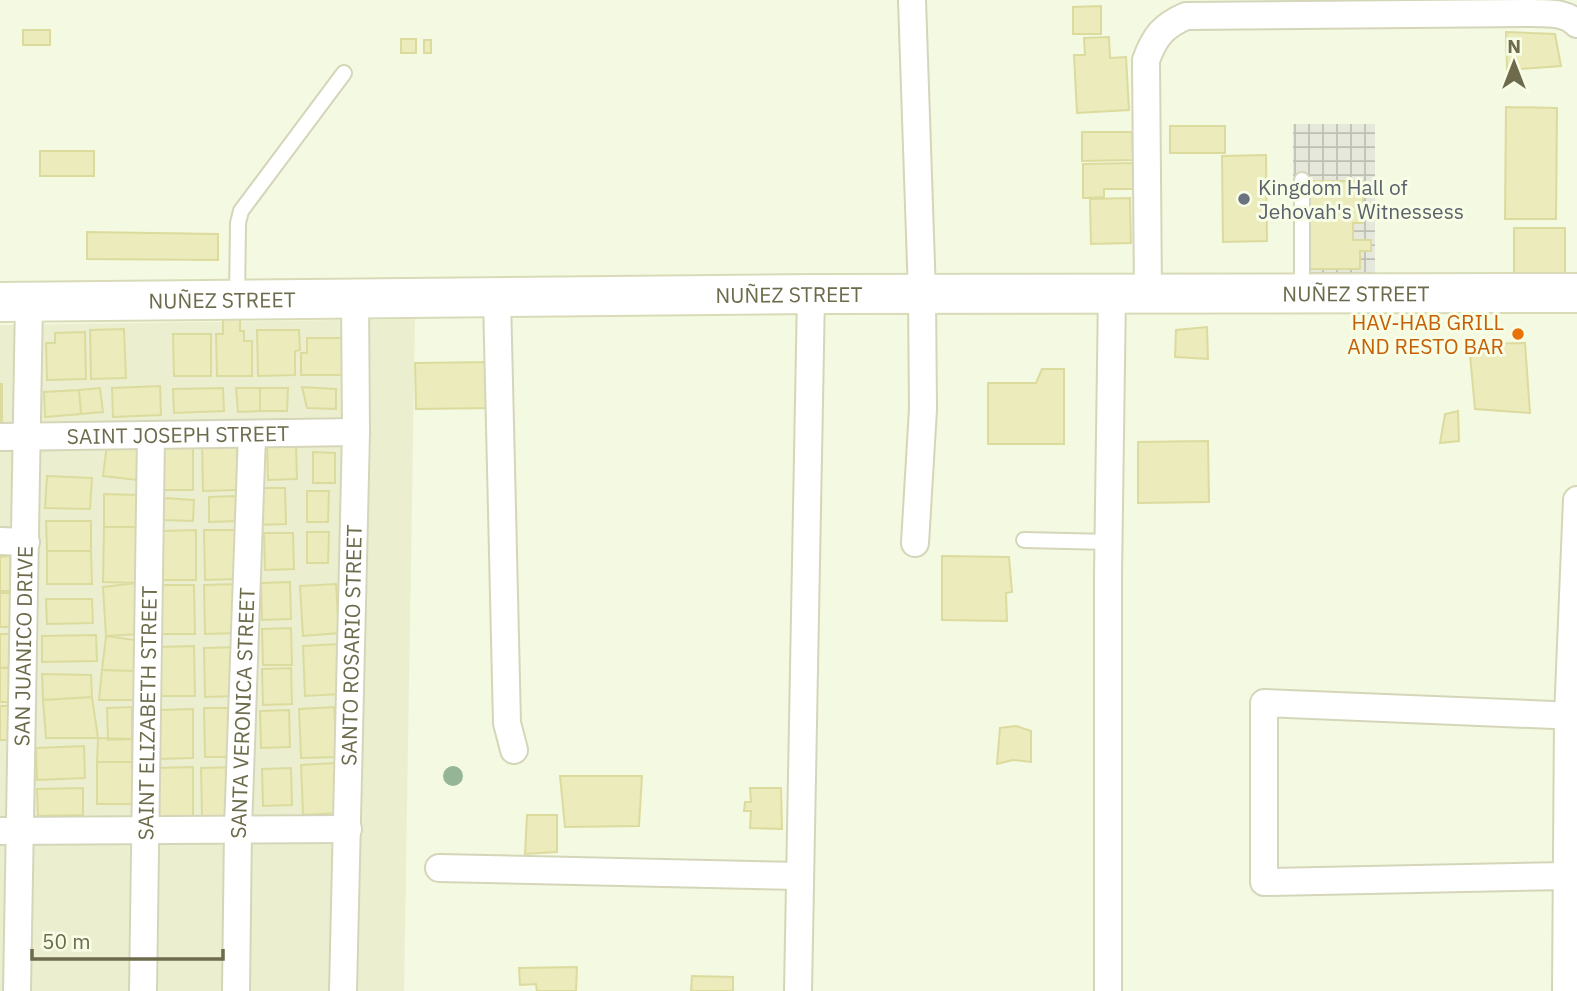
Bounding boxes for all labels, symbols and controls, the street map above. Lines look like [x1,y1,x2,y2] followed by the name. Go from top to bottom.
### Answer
[1479,28,1549,98] north arrow
[1507,34,1521,58] text: N
[1258,173,1464,225] place label: Kingdom Hall of Jehovah's Witnessess
[1236,191,1252,207] marker: Kingdom Hall of Jehovah's Witnessess
[1282,279,1430,307] street label: NUÑEZ STREET
[715,280,863,309] street label: NUÑEZ STREET
[148,285,296,315] street label: NUÑEZ STREET
[1347,308,1504,360] place label: HAV-HAB GRILL AND RESTO BAR
[1510,326,1526,342] marker: HAV-HAB GRILL AND RESTO BAR
[67,419,289,450] street label: SAINT JOSEPH STREET
[334,524,368,766] street label: SANTO ROSARIO STREET
[7,546,39,747] street label: SAN JUANICO DRIVE
[131,586,163,840] street label: SAINT ELIZABETH STREET
[224,587,261,839] street label: SANTA VERONICA STREET
[32,918,222,962] scale bar
[42,927,91,955] text: 50 m

